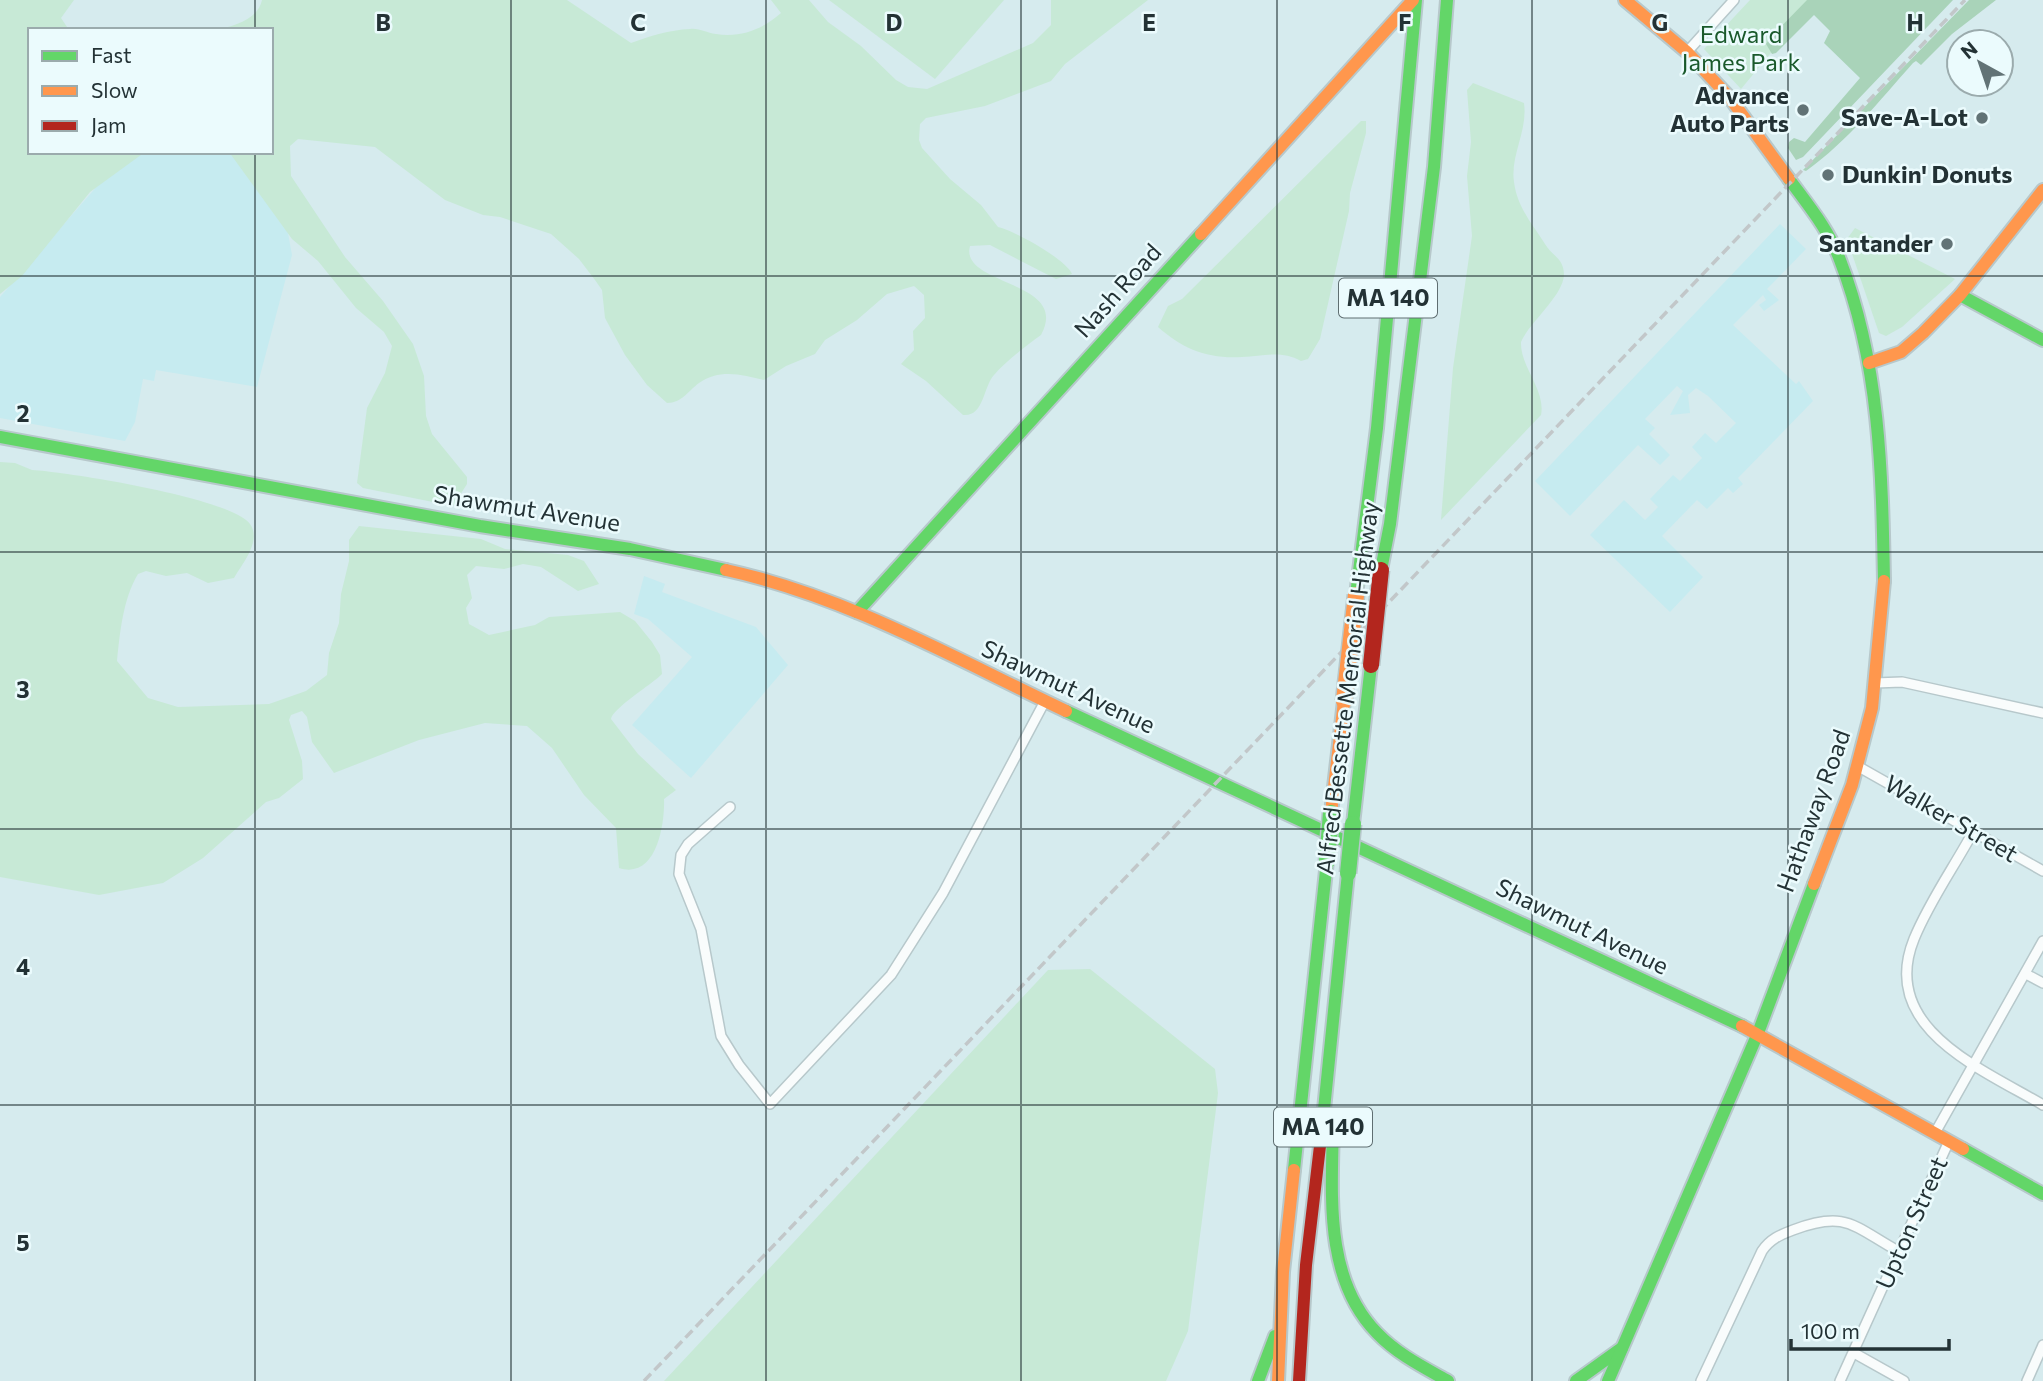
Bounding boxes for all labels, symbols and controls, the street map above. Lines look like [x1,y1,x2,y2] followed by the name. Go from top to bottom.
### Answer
[375,8,391,36] text: B
[630,8,646,36] text: C
[886,8,903,36] text: D
[1142,8,1156,36] text: E
[1398,8,1412,36] text: F
[1652,8,1668,36] text: G
[1906,8,1924,36] text: H
[1682,19,1800,76] park label: Edward James Park
[28,28,273,154] legend
[1945,28,2015,98] north arrow
[1956,36,1982,63] text: N
[91,42,132,67] text: Fast
[91,77,138,102] text: Slow
[1670,80,1789,137] place label: Advance Auto Parts
[1795,102,1811,118] marker: Advance Auto Parts
[1841,102,1968,131] place label: Save-A-Lot
[1974,110,1990,126] marker: Save-A-Lot
[91,112,126,137] text: Jam
[1842,159,2012,188] place label: Dunkin' Donuts
[1820,167,1836,183] marker: Dunkin' Donuts
[1819,228,1933,257] place label: Santander
[1939,236,1955,252] marker: Santander
[1067,237,1166,343] street label: Nash Road
[1339,278,1437,318] road number: MA 140
[16,399,30,427] text: 2
[432,478,622,537] street label: Shawmut Avenue
[1309,500,1384,876] street label: Alfred Bessette Memorial Highway
[977,633,1160,739] street label: Shawmut Avenue
[16,675,30,703] text: 3
[1770,725,1855,896] street label: Hathaway Road
[1880,768,2024,868] street label: Walker Street
[1492,871,1674,980] street label: Shawmut Avenue
[16,952,30,980] text: 4
[1274,1108,1372,1146] road number: MA 140
[1869,1152,1953,1293] street label: Upton Street
[16,1228,30,1256] text: 5
[1791,1308,1948,1352] scale bar
[1801,1318,1860,1343] text: 100 m

